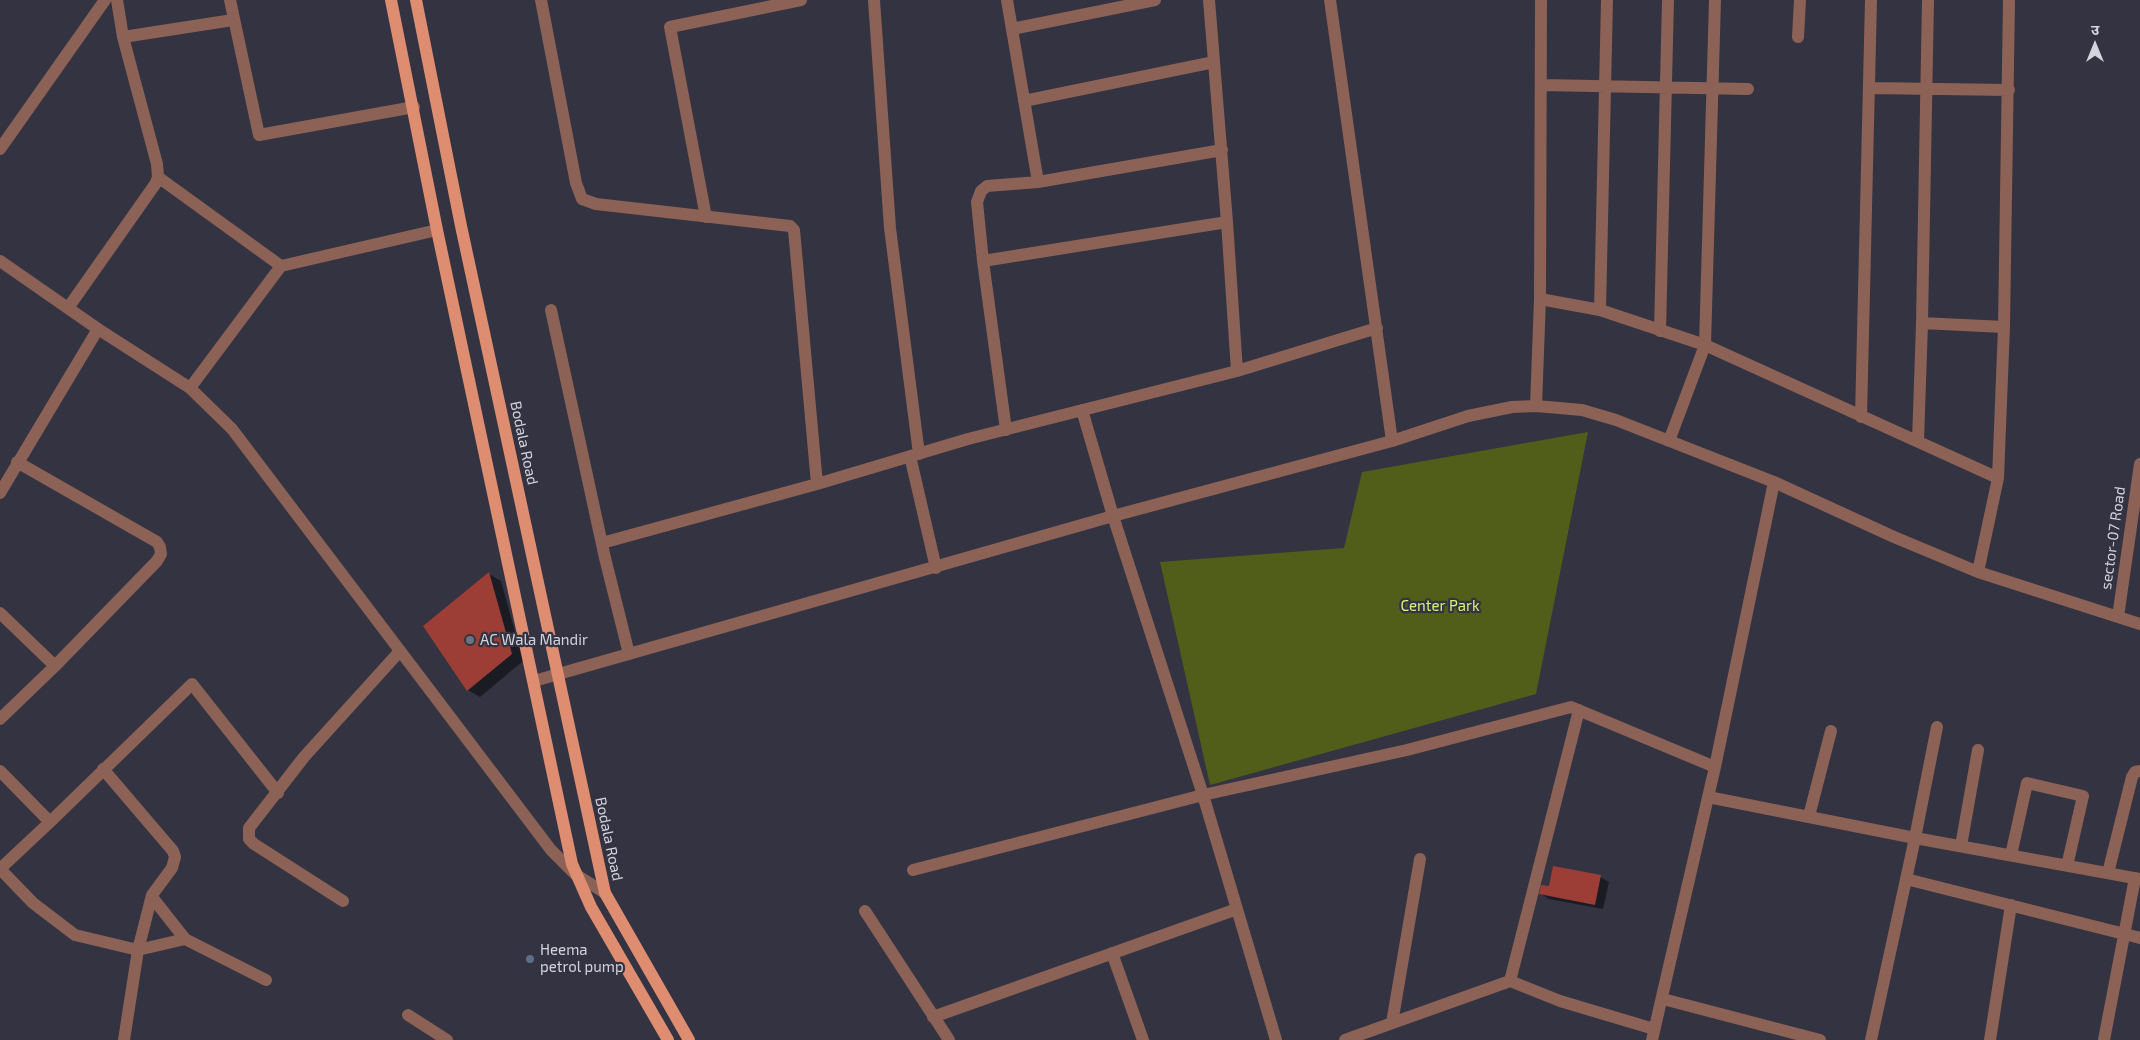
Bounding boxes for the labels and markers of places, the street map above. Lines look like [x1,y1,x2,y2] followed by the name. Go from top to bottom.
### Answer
[480,631,588,649] place label: AC Wala Mandir
[464,634,476,646] marker: AC Wala Mandir
[540,941,624,976] place label: Heema petrol pump
[524,953,536,965] marker: Heema petrol pump

